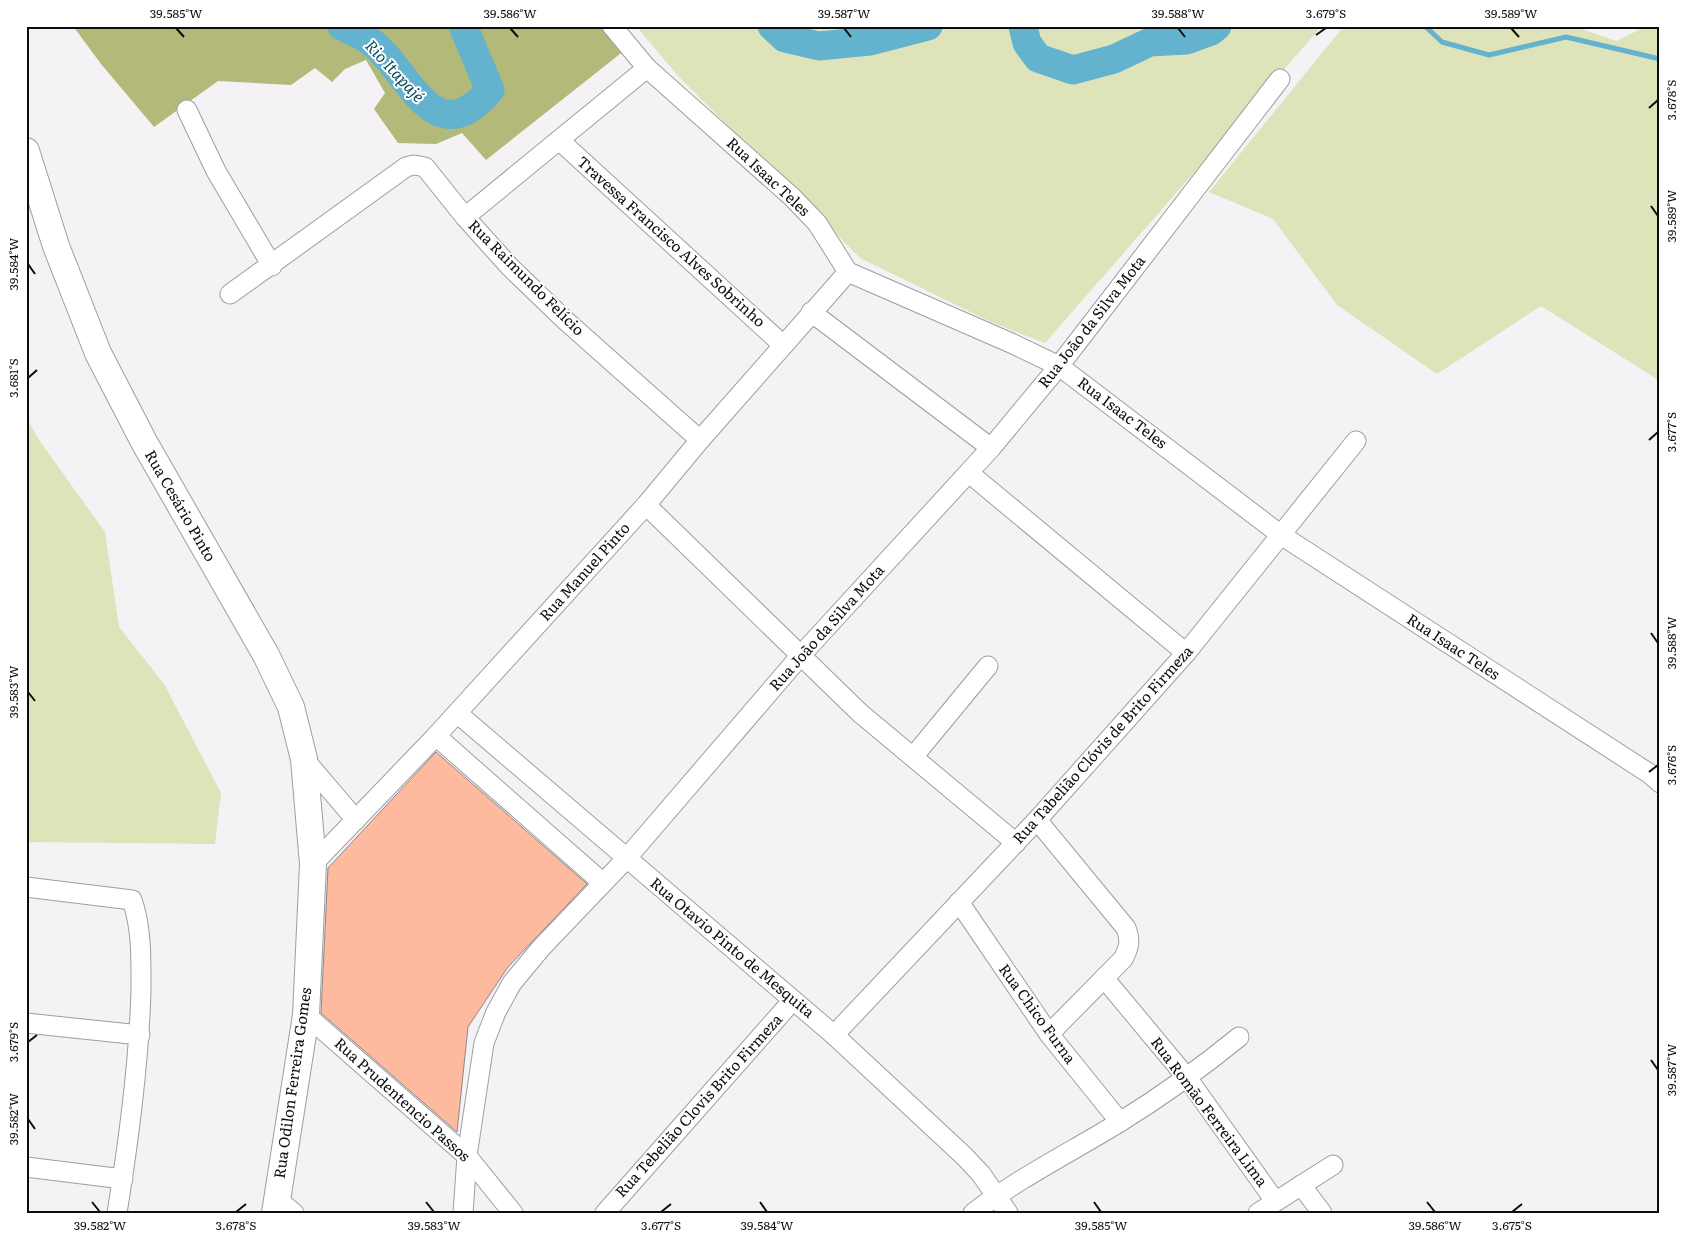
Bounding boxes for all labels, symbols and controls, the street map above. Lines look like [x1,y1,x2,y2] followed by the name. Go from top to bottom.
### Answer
[150,4,202,22] text: 39.585°W
[484,4,536,22] text: 39.586°W
[818,4,870,22] text: 39.587°W
[1151,4,1205,22] text: 39.588°W
[1306,4,1346,22] text: 3.679°S
[1485,4,1537,22] text: 39.589°W
[360,34,431,107] water label: Rio Itapajé
[1662,80,1680,120] text: 3.678°S
[722,131,816,221] street label: Rua Isaac Teles
[573,150,771,332] street label: Travessa Francisco Alves Sobrinho
[1662,190,1680,242] text: 39.589°W
[464,214,591,340] street label: Rua Raimundo Felício
[4,238,22,290] text: 39.584°W
[1032,249,1151,392] street label: Rua João da Silva Mota
[4,358,22,398] text: 3.681°S
[1073,370,1173,453] street label: Rua Isaac Teles
[1662,412,1680,452] text: 3.677°S
[140,445,223,566] street label: Rua Cesário Pinto
[533,516,635,626] street label: Rua Manuel Pinto
[763,558,890,695] street label: Rua João da Silva Mota
[1403,607,1505,685] street label: Rua Isaac Teles
[1662,616,1680,670] text: 39.588°W
[1006,639,1198,848] street label: Rua Tabelião Clóvis de Brito Firmeza
[4,665,22,719] text: 39.583°W
[1662,745,1680,785] text: 3.676°S
[646,871,821,1023] street label: Rua Otavio Pinto de Mesquita
[994,958,1083,1069] street label: Rua Chico Furna
[267,986,316,1180] street label: Rua Odilon Ferreira Gomes
[609,1007,787,1202] street label: Rua Tebelião Clovis Brito Firmeza
[4,1022,22,1062] text: 3.679°S
[330,1031,476,1167] street label: Rua Prudentencio Passos
[1146,1031,1275,1192] street label: Rua Romão Ferreira Lima
[1662,1044,1680,1096] text: 39.587°W
[4,1093,22,1145] text: 39.582°W
[74,1216,126,1234] text: 39.582°W
[216,1216,256,1234] text: 3.678°S
[407,1216,461,1234] text: 39.583°W
[641,1216,681,1234] text: 3.677°S
[741,1216,793,1234] text: 39.584°W
[1075,1216,1127,1234] text: 39.585°W
[1409,1216,1461,1234] text: 39.586°W
[1492,1216,1532,1234] text: 3.675°S

